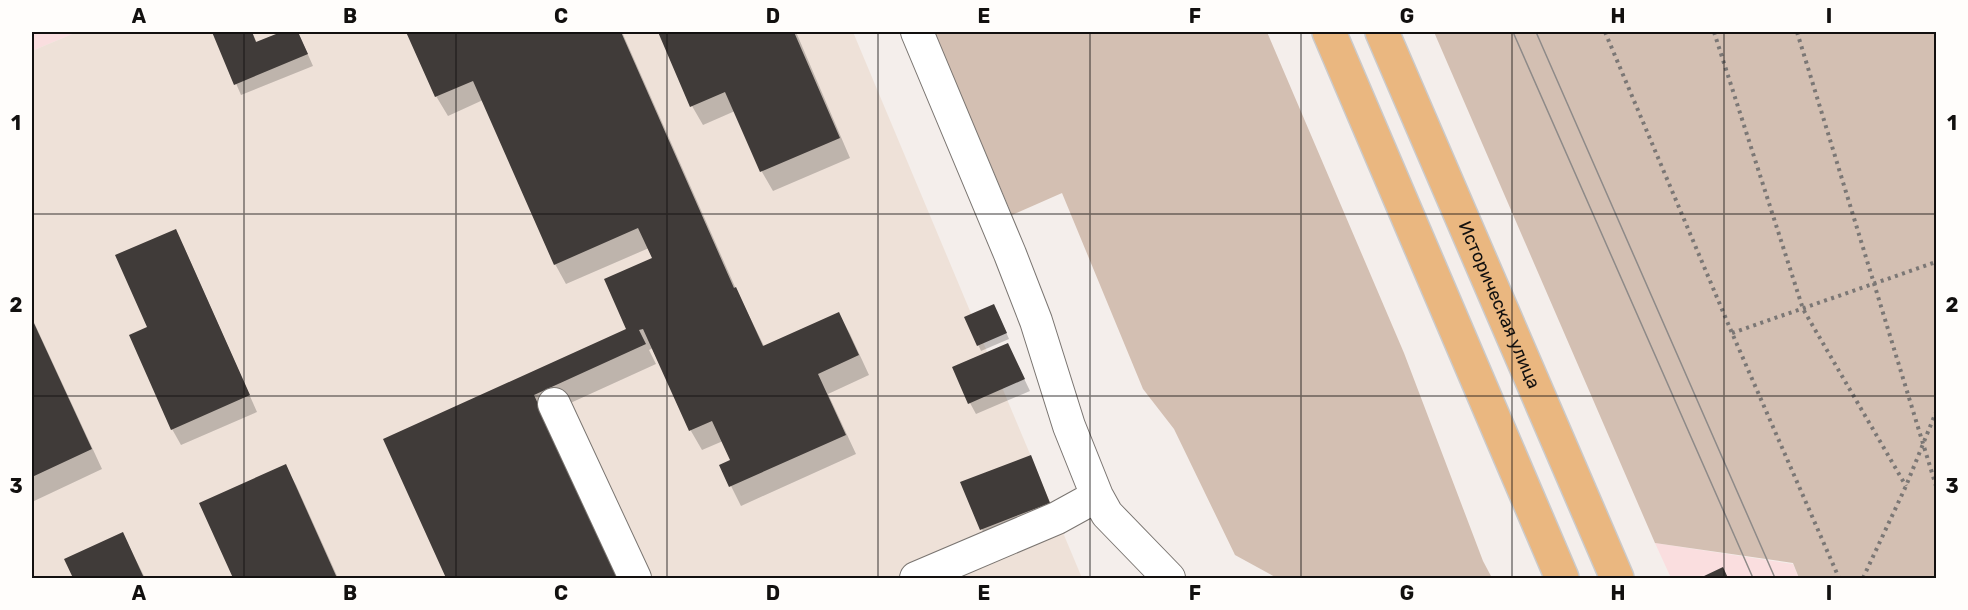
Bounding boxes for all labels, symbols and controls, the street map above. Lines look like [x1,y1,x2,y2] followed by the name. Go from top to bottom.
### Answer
[132,4,147,28] text: A
[343,4,357,28] text: B
[554,4,568,28] text: C
[766,4,780,28] text: D
[978,4,990,28] text: E
[1189,4,1201,28] text: F
[1400,4,1414,28] text: G
[1611,4,1625,28] text: H
[1826,4,1832,28] text: I
[11,111,21,135] text: 1
[1947,111,1957,135] text: 1
[1454,218,1545,392] street label: Историческая улица
[10,293,23,317] text: 2
[1946,293,1959,317] text: 2
[9,474,23,498] text: 3
[1945,474,1959,498] text: 3
[132,581,147,605] text: A
[343,581,357,605] text: B
[554,581,568,605] text: C
[766,581,780,605] text: D
[978,581,990,605] text: E
[1189,581,1201,605] text: F
[1400,581,1414,605] text: G
[1611,581,1625,605] text: H
[1826,581,1832,605] text: I

